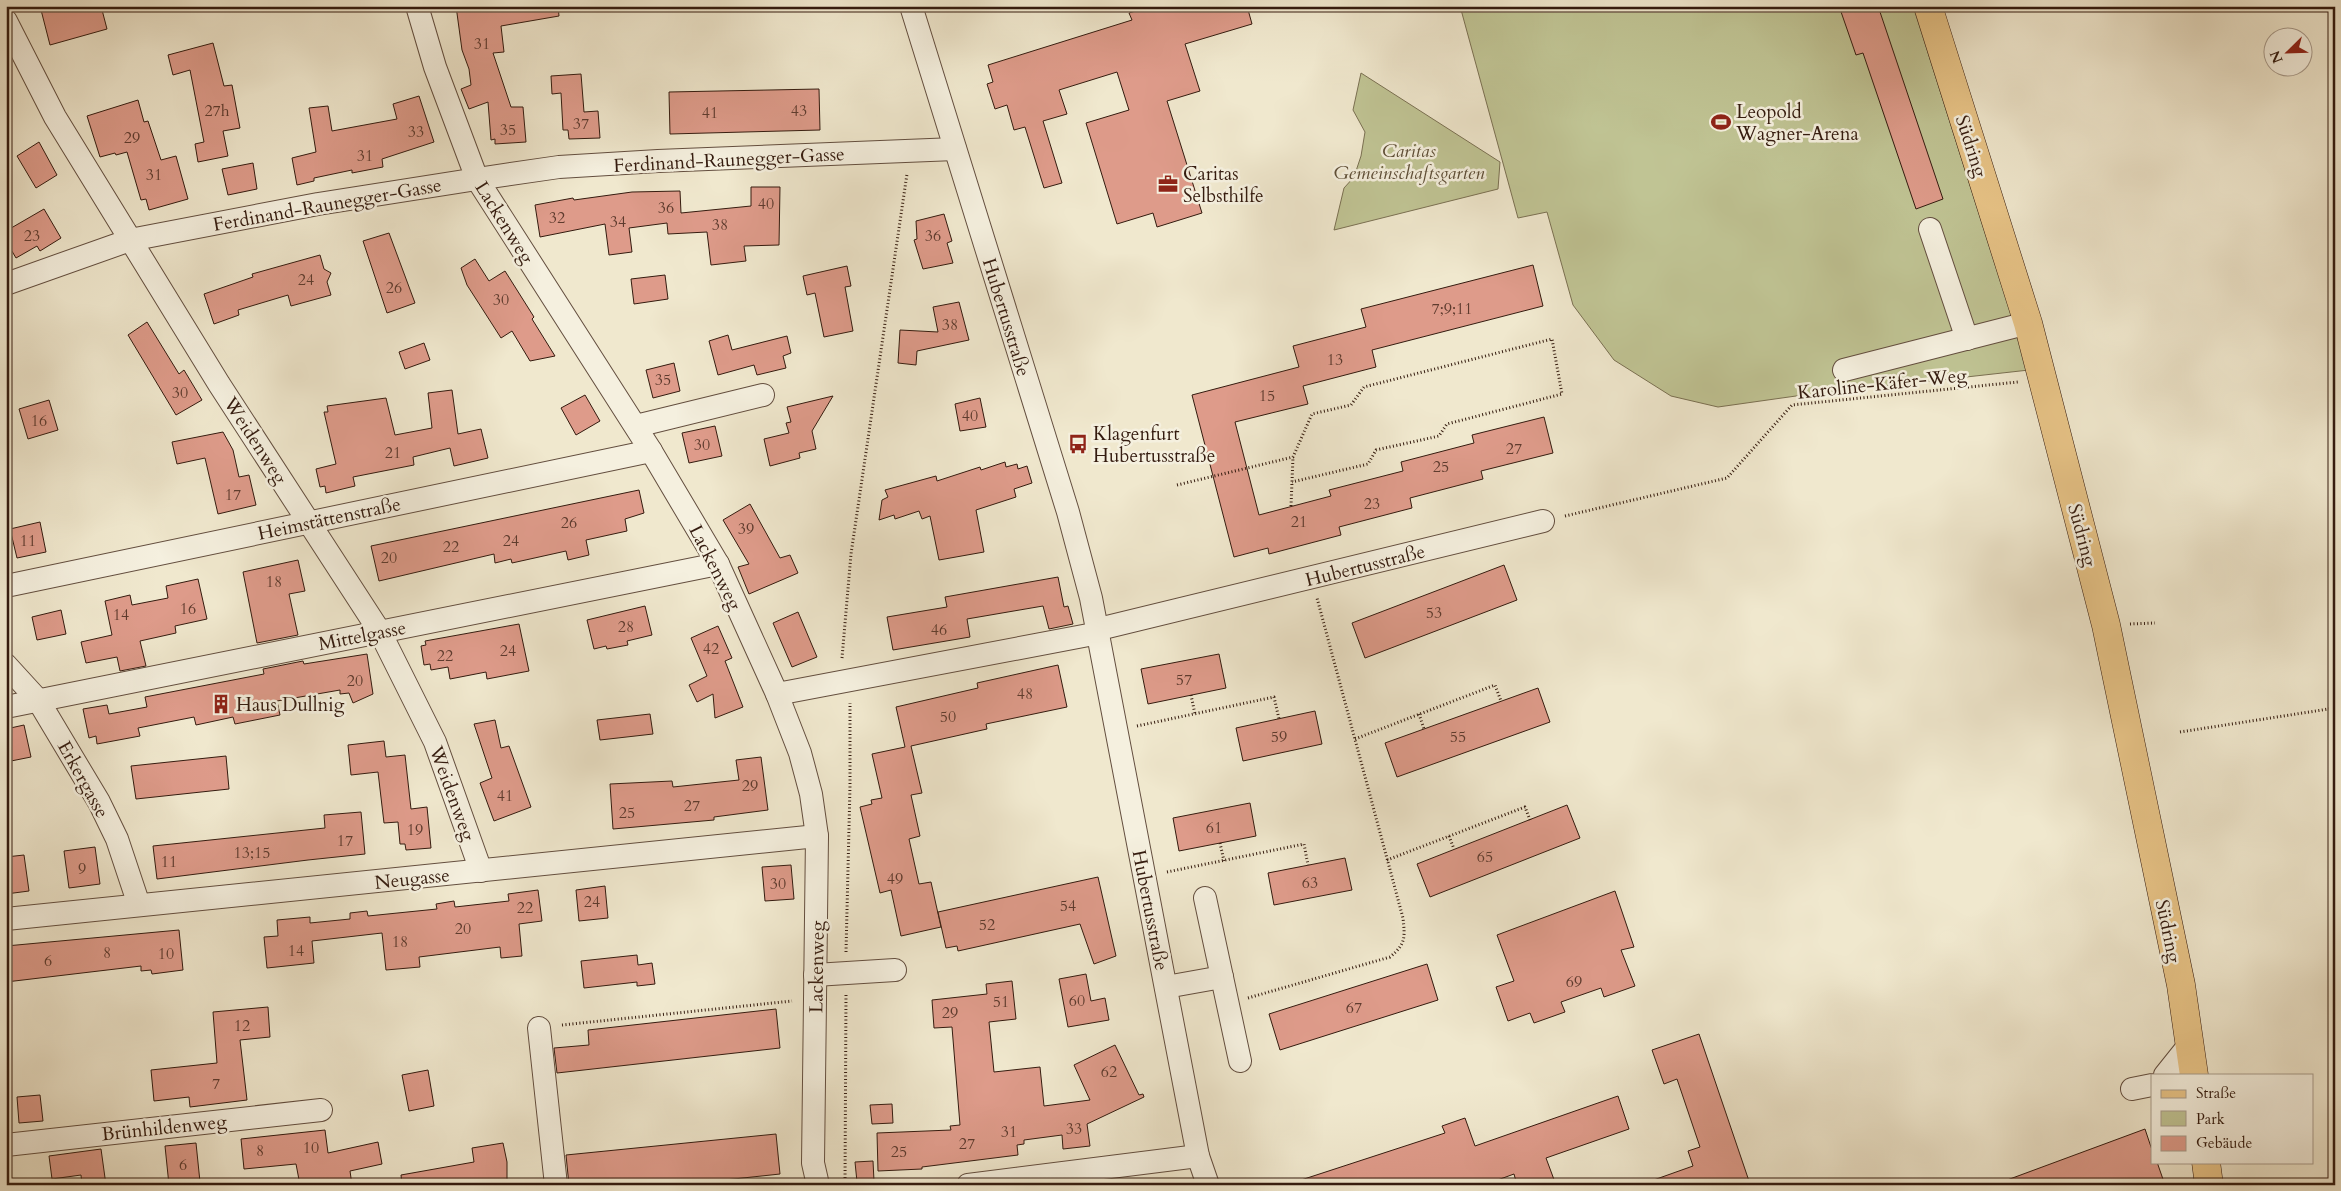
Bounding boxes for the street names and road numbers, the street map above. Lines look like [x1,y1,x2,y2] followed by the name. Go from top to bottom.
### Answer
[1949,112,1993,181] street label: Südring
[613,141,845,179] street label: Ferdinand-Raunegger-Gasse
[211,172,443,238] street label: Ferdinand-Raunegger-Gasse
[469,176,540,269] street label: Lackenweg
[976,255,1036,380] street label: Hubertusstraße
[1796,362,1968,406] street label: Karoline-Käfer-Weg
[217,391,293,489] street label: Weidenweg
[255,491,403,547] street label: Heimstättenstraße
[2061,501,2103,570] street label: Südring
[683,520,748,615] street label: Lackenweg
[1303,539,1428,593] street label: Hubertusstraße
[316,615,408,657] street label: Mittelgasse
[51,736,115,823] street label: Erkergasse
[423,741,481,845] street label: Weidenweg
[1126,848,1174,973] street label: Hubertusstraße
[373,862,451,896] street label: Neugasse
[2149,897,2187,965] street label: Südring
[803,920,831,1013] street label: Lackenweg
[100,1108,228,1147] street label: Brünhildenweg

